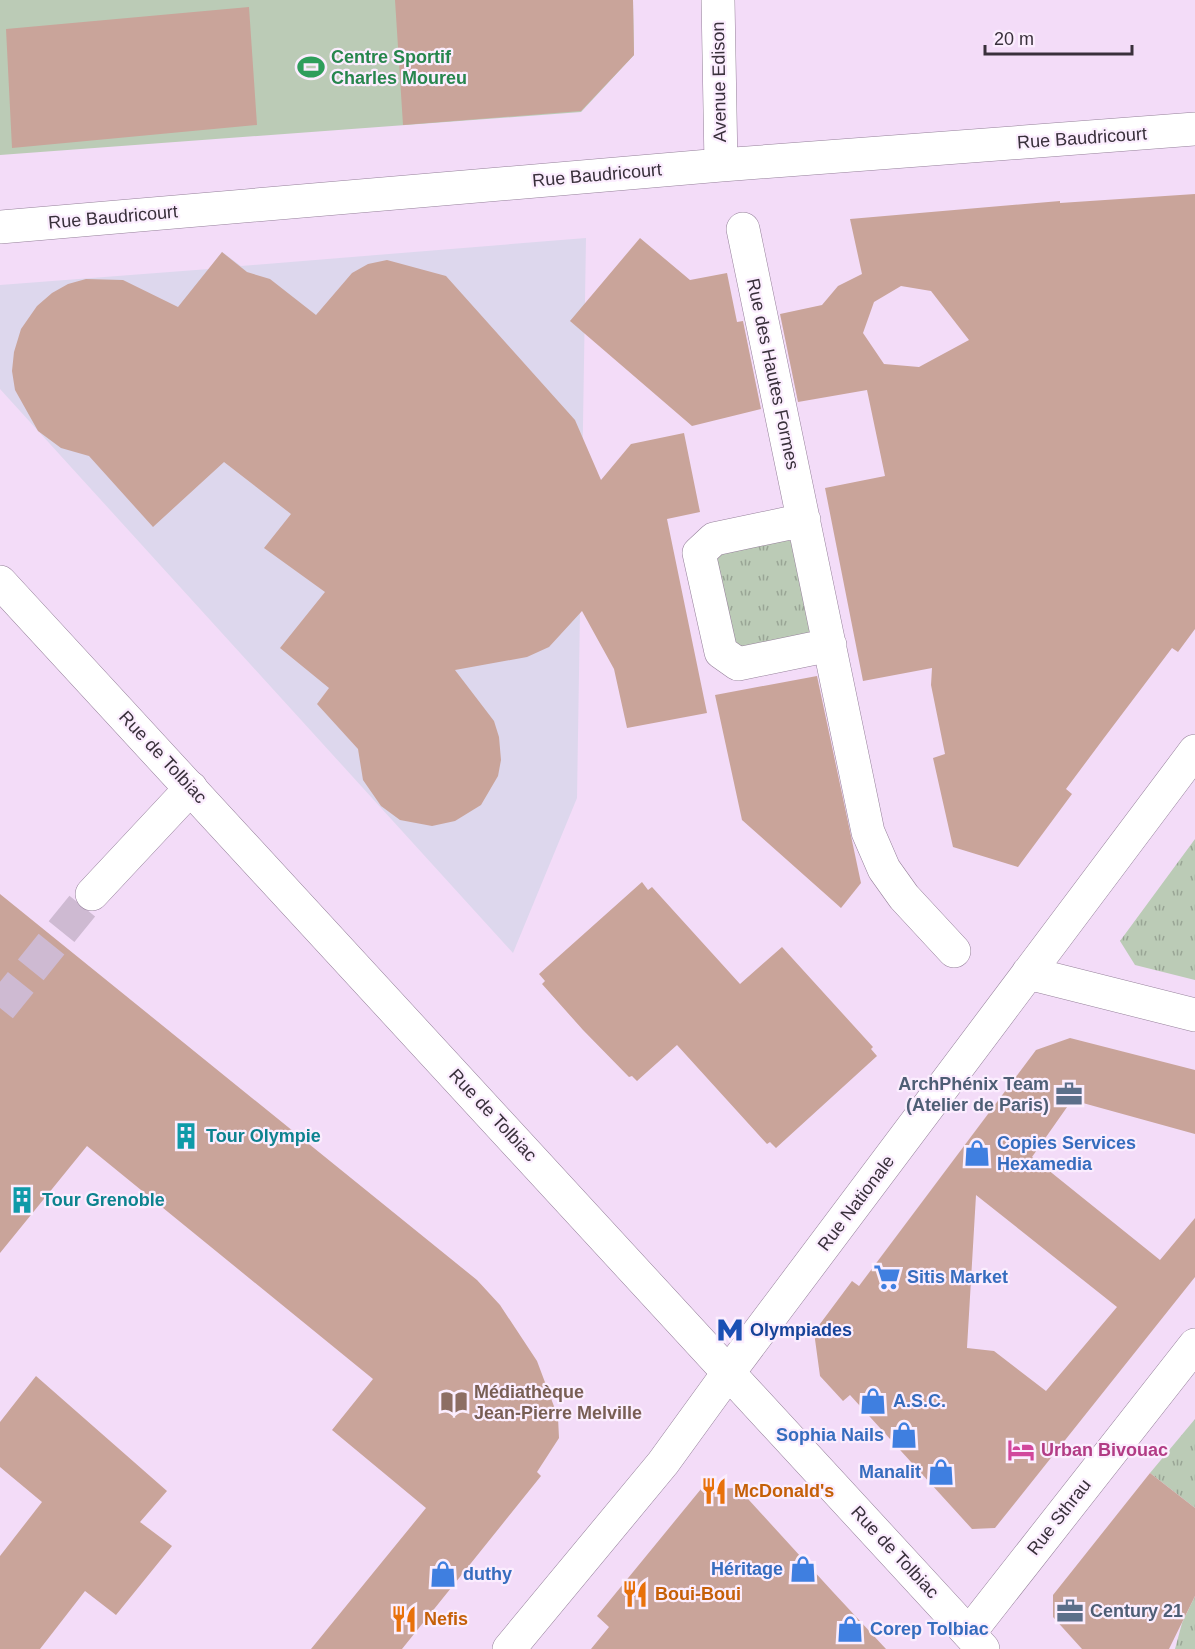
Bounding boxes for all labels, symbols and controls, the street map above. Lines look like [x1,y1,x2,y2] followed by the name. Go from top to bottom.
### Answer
[985,18,1132,56] scale bar
[708,21,730,143] street label: Avenue Edison
[994,29,1034,49] text: 20 m
[331,47,467,88] place label: Centre Sportif Charles Moureu
[296,52,326,82] sports icon: Centre Sportif Charles Moureu
[1016,123,1148,153] street label: Rue Baudricourt
[531,159,663,191] street label: Rue Baudricourt
[47,201,179,233] street label: Rue Baudricourt
[743,277,803,471] street label: Rue des Hautes Formes
[115,707,211,807] street label: Rue de Tolbiac
[445,1065,541,1165] street label: Rue de Tolbiac
[898,1074,1049,1115] place label: ArchPhénix Team (Atelier de Paris)
[1054,1079,1084,1109] office icon: ArchPhénix Team (Atelier de Paris)
[171,1121,201,1151] building icon: Tour Olympie
[206,1126,321,1146] place label: Tour Olympie
[997,1133,1136,1174] place label: Copies Services Hexamedia
[962,1138,992,1168] shop icon: Copies Services Hexamedia
[814,1151,898,1255] street label: Rue Nationale
[7,1185,37,1215] building icon: Tour Grenoble
[42,1190,165,1210] place label: Tour Grenoble
[872,1262,902,1292] supermarket icon: Sitis Market
[907,1267,1008,1287] place label: Sitis Market
[715,1315,745,1345] metro station icon: Olympiades
[750,1320,852,1340] place label: Olympiades
[474,1382,642,1423] place label: Médiathèque Jean-Pierre Melville
[858,1386,888,1416] shop icon: A.S.C.
[439,1387,469,1417] library icon: Médiathèque Jean-Pierre Melville
[893,1391,946,1411] place label: A.S.C.
[889,1420,919,1450] shop icon: Sophia Nails
[776,1425,884,1445] place label: Sophia Nails
[1006,1435,1036,1465] hotel icon: Urban Bivouac
[1041,1440,1168,1460] place label: Urban Bivouac
[926,1457,956,1487] shop icon: Manalit
[859,1462,921,1482] place label: Manalit
[1023,1475,1095,1559] street label: Rue Sthrau
[699,1476,729,1506] restaurant icon: McDonald's
[734,1481,834,1501] place label: McDonald's
[847,1502,943,1602] street label: Rue de Tolbiac
[788,1554,818,1584] shop icon: Héritage
[428,1559,458,1589] shop icon: duthy
[711,1559,783,1579] place label: Héritage
[463,1564,512,1584] place label: duthy
[620,1579,650,1609] restaurant icon: Boui-Boui
[655,1584,741,1604] place label: Boui-Boui
[1055,1596,1085,1626] office icon: Century 21
[1090,1601,1183,1621] place label: Century 21
[389,1604,419,1634] restaurant icon: Nefis
[424,1609,468,1629] place label: Nefis
[835,1614,865,1644] shop icon: Corep Tolbiac
[870,1619,989,1639] place label: Corep Tolbiac

